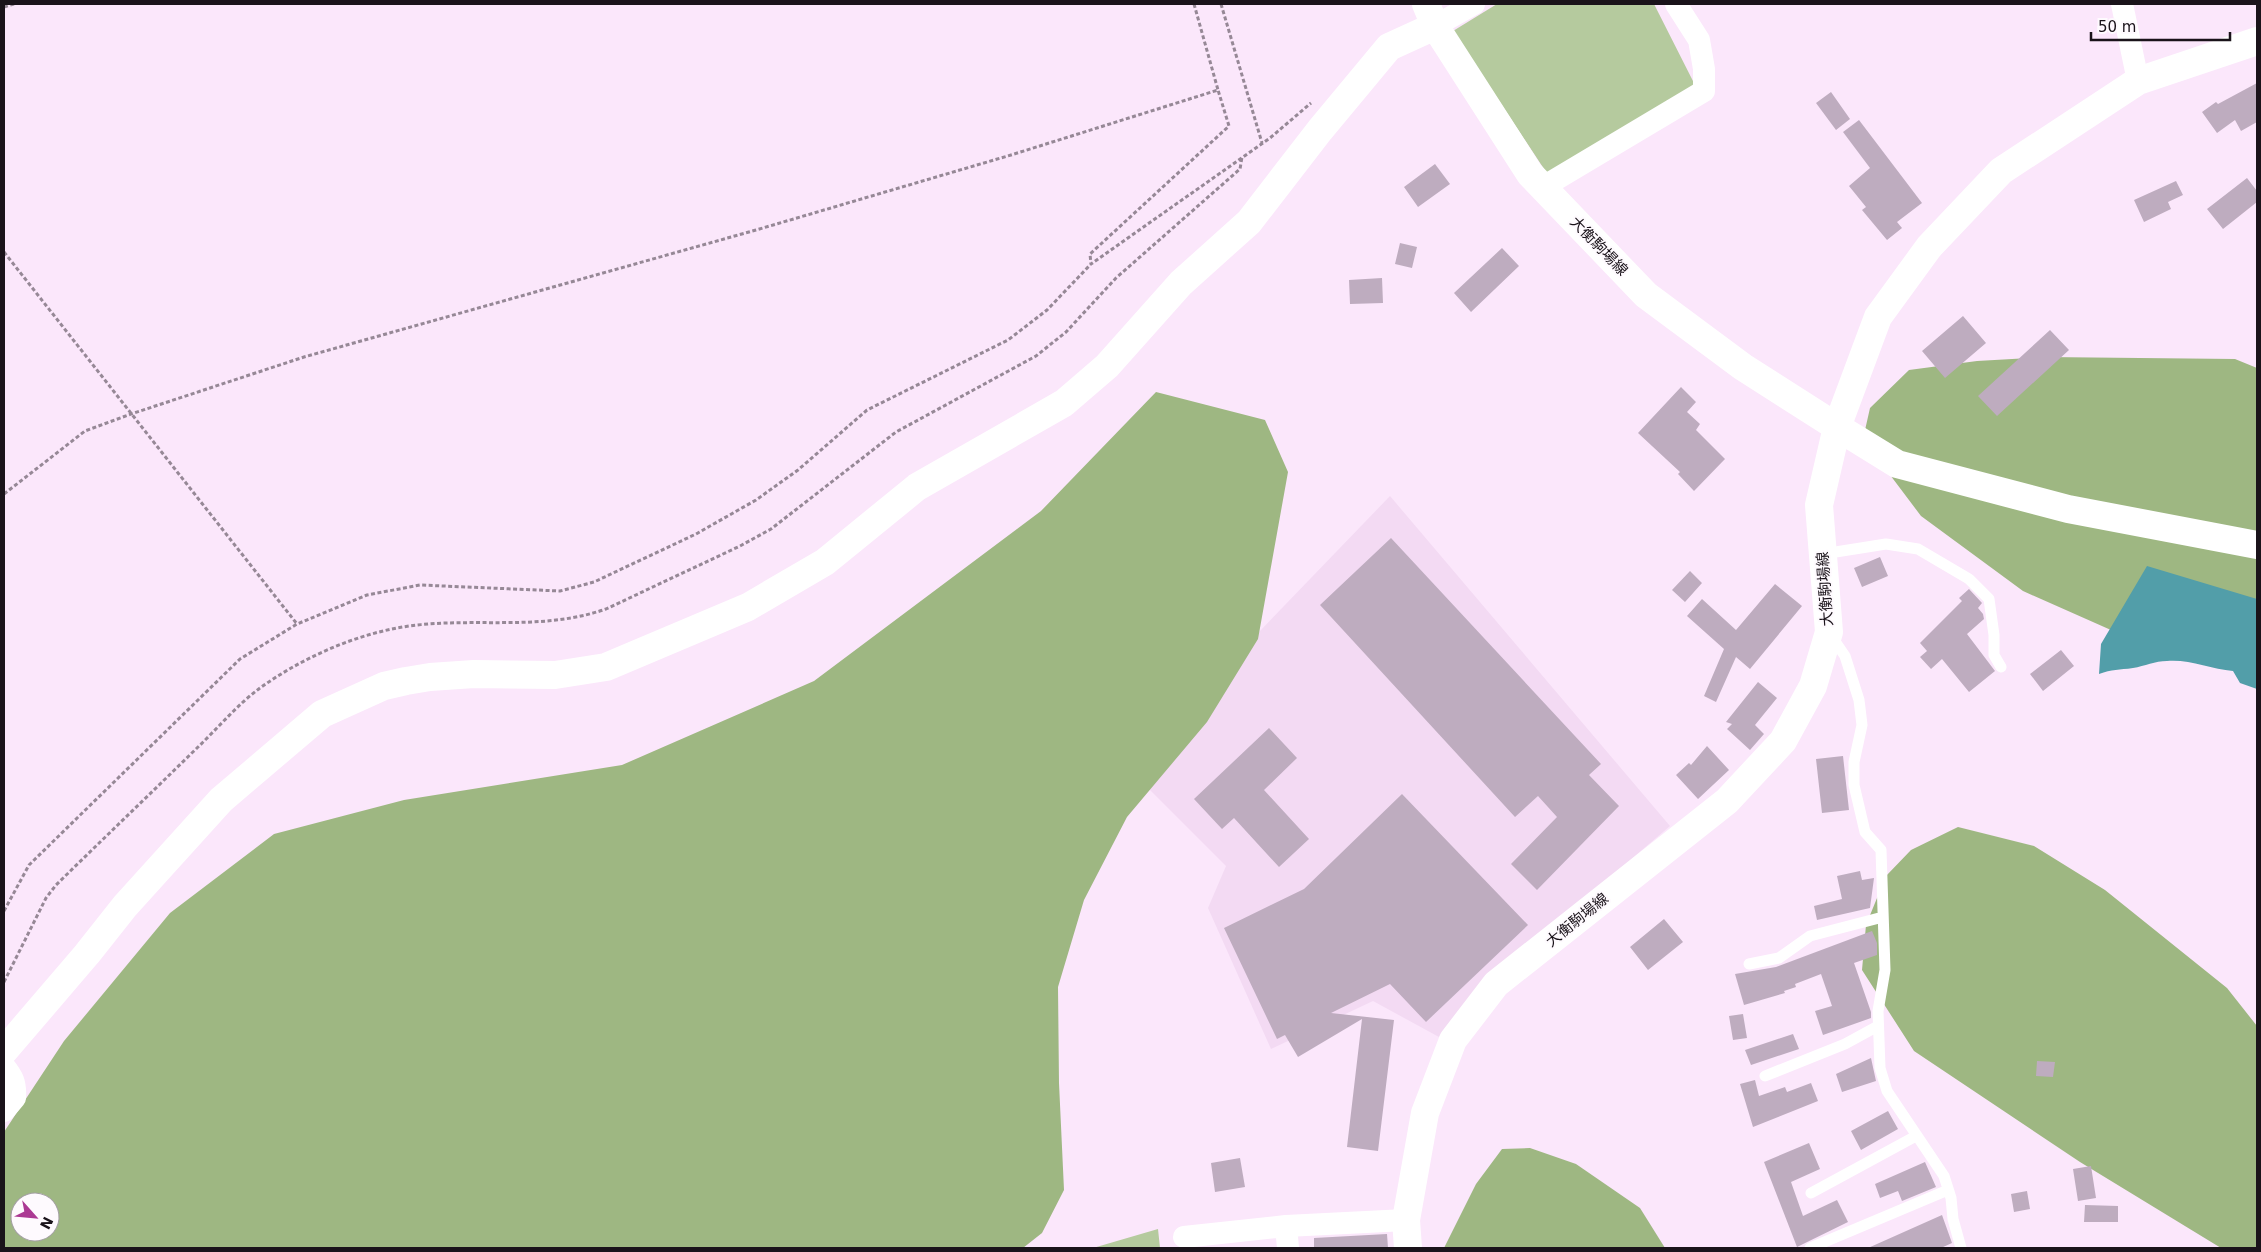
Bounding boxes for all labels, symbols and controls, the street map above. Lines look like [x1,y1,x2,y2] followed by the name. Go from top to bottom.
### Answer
[2091,10,2230,42] scale bar
[2098,18,2136,36] text: 50 m
[1566,213,1632,279] street label: 大衡駒場線
[1813,551,1837,627] street label: 大衡駒場線
[1542,889,1612,951] street label: 大衡駒場線
[10,1192,60,1242] north arrow
[37,1214,56,1232] text: N

